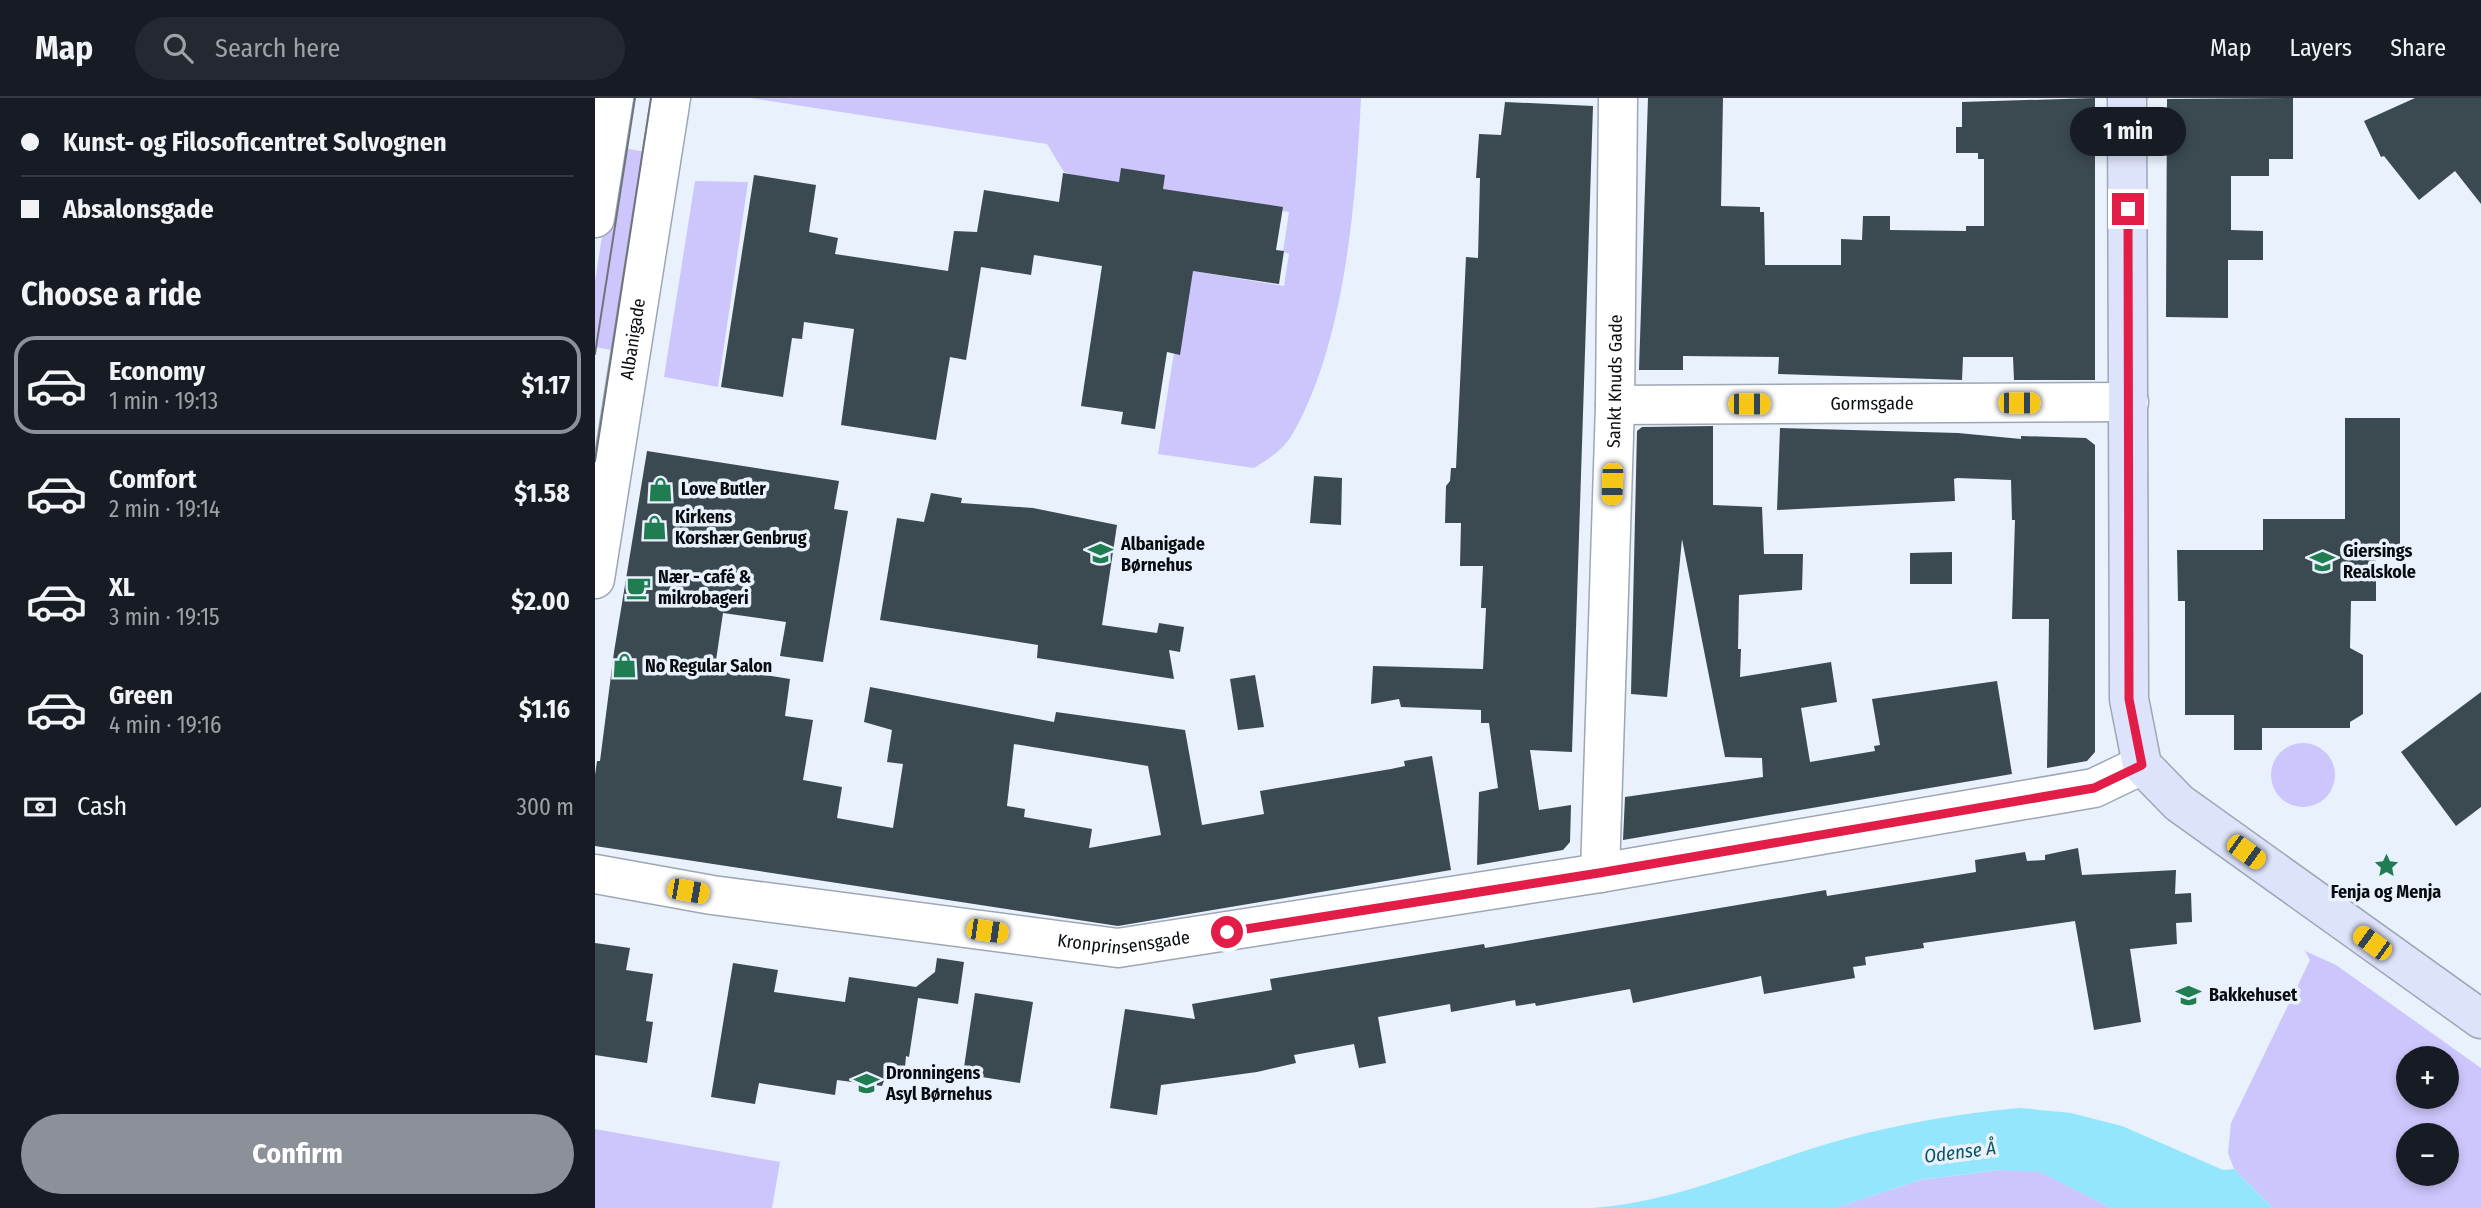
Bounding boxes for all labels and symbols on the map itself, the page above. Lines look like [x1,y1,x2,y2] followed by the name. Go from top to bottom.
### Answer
[2070,108,2186,156] callout: 1 min
[2112,193,2144,225] route end
[616,297,650,381] street label: Albanigade
[1603,314,1627,448] street label: Sankt Knuds Gade
[1830,392,1914,415] street label: Gormsgade
[1999,393,2041,414] car
[1729,394,1771,415] car
[1601,463,1624,505] car
[647,475,675,503] shop icon: Love Butler
[681,478,766,500] place label: Love Butler
[675,506,807,549] place label: Kirkens Korshær Genbrug
[641,513,669,541] shop icon: Kirkens Korshær Genbrug
[1120,533,1205,576] place label: Albanigade Børnehus
[1087,540,1115,568] school or university icon: Albanigade Børnehus
[2343,540,2416,583] place label: Giersings Realskole
[2309,547,2337,575] school or university icon: Giersings Realskole
[658,566,752,609] place label: Nær - café & mikrobageri
[624,573,652,601] cafe icon: Nær - café & mikrobageri
[611,652,639,680] shop icon: No Regular Salon
[645,655,772,677] place label: No Regular Salon
[2223,831,2270,873] car
[2372,851,2400,879] place icon: Fenja og Menja
[666,877,711,905] car
[2331,881,2441,903] place label: Fenja og Menja
[1211,916,1243,948] route start
[965,918,1010,944] car
[2349,922,2396,964] car
[1056,926,1191,959] street label: Kronprinsensgade
[2175,981,2203,1009] school or university icon: Bakkehuset
[2209,984,2298,1006] place label: Bakkehuset
[885,1062,992,1105] place label: Dronningens Asyl Børnehus
[852,1069,880,1097] school or university icon: Dronningens Asyl Børnehus
[1923,1136,1997,1168] water label: Odense Å

